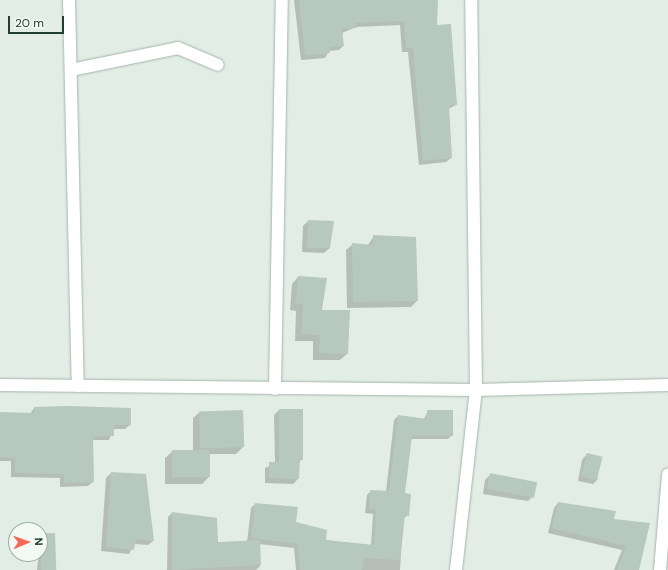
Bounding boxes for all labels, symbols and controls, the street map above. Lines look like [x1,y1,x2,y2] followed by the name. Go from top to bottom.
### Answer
[10,8,66,34] scale bar
[15,15,44,31] text: 20 m
[8,522,48,562] north arrow
[32,537,46,546] text: N

